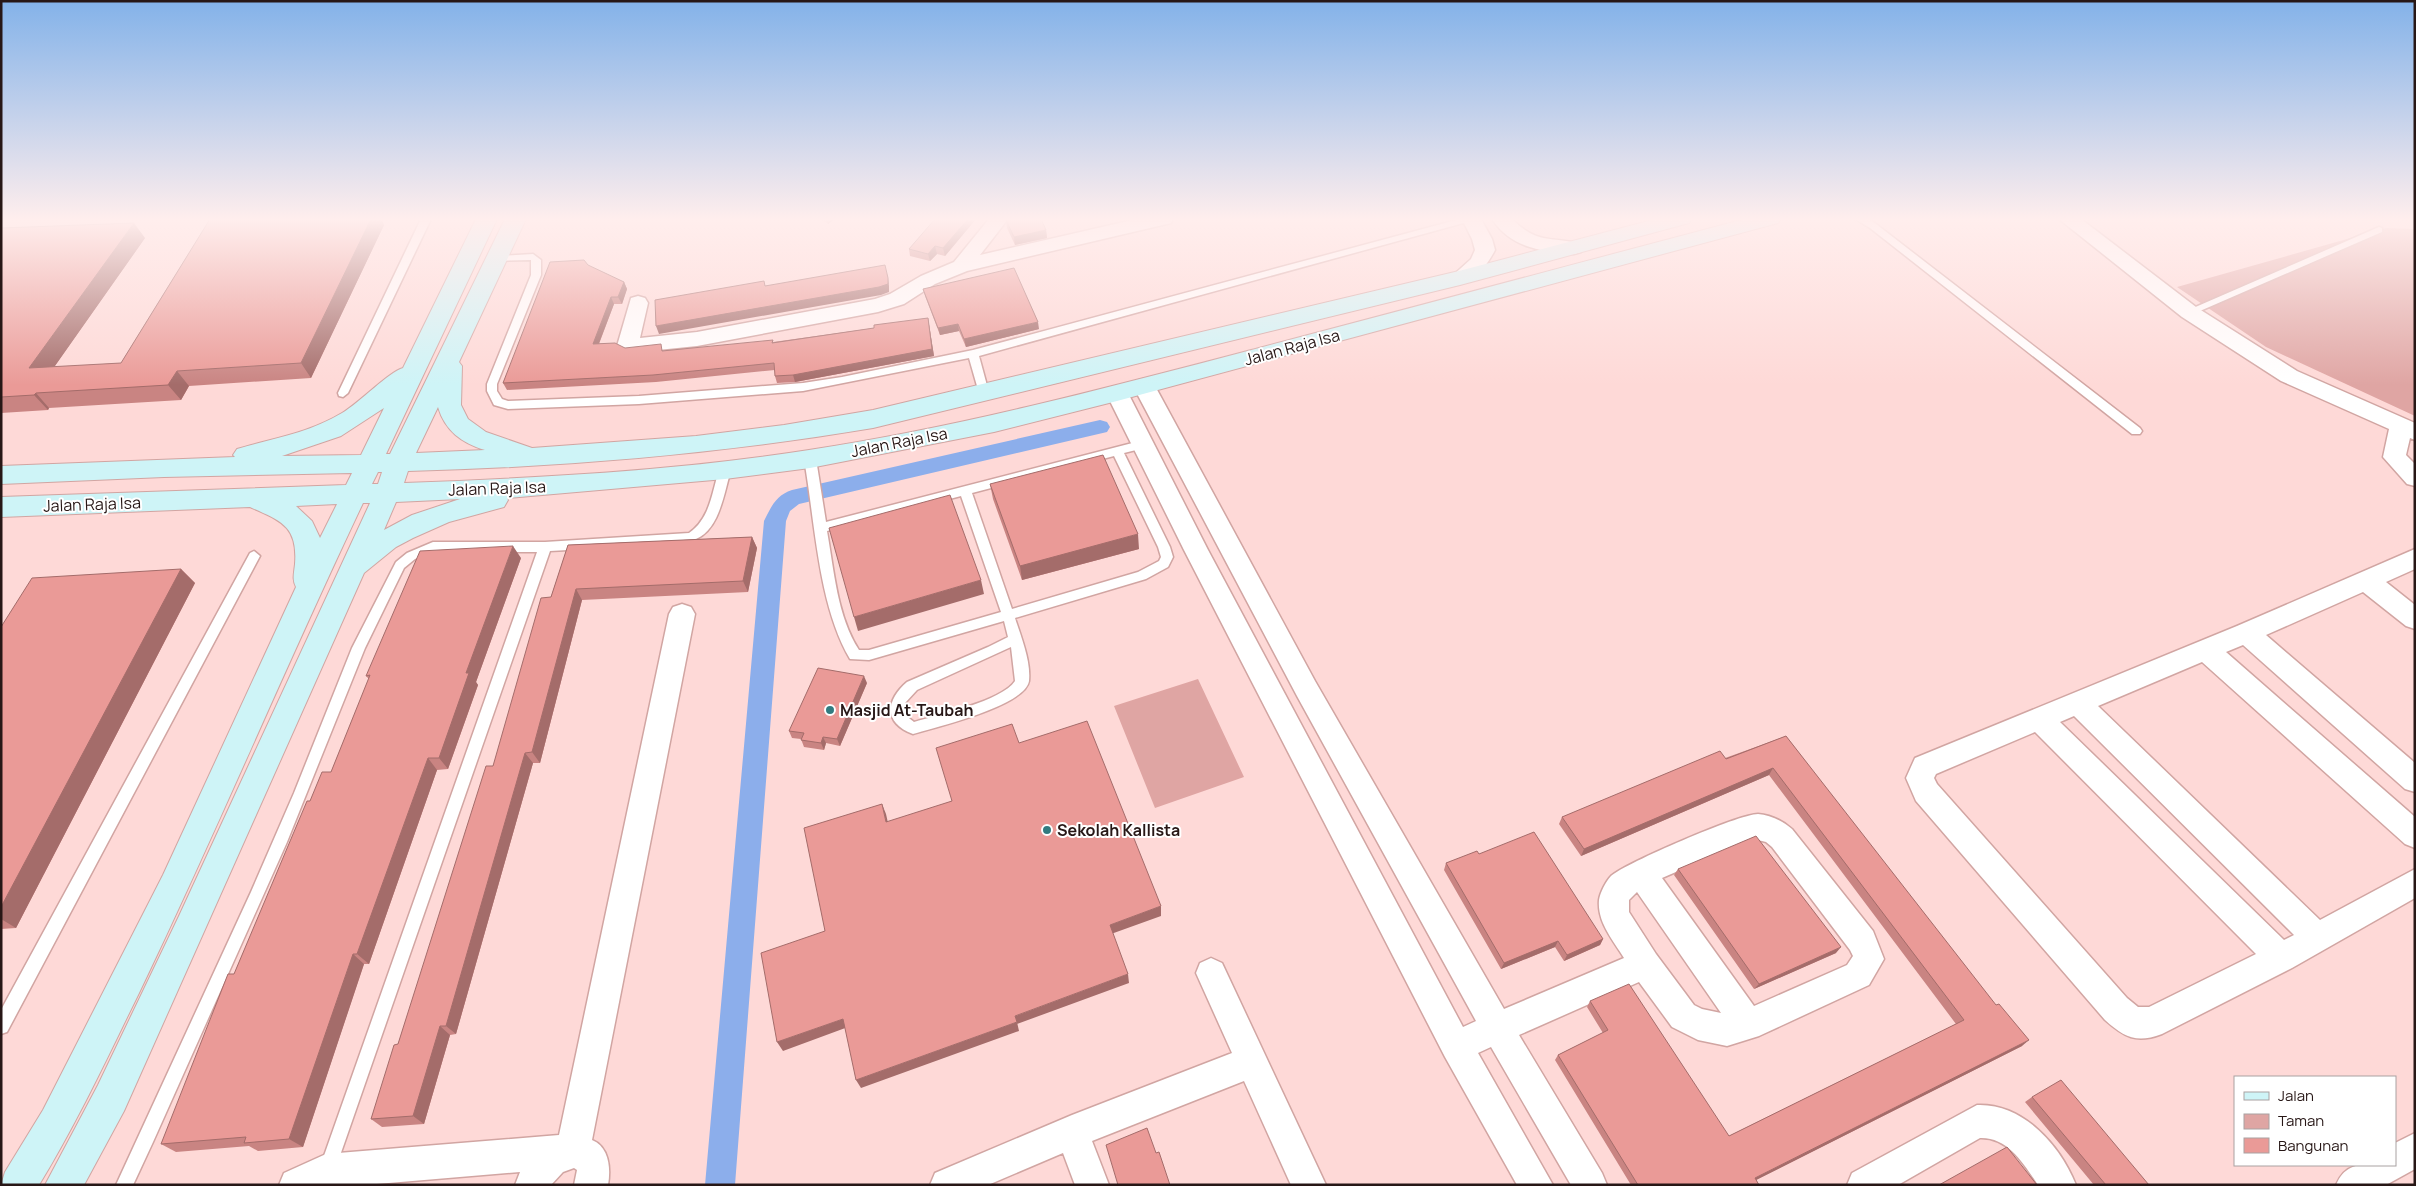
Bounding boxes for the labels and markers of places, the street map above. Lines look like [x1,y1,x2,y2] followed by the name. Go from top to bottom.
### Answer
[840,699,973,721] place label: Masjid At-Taubah
[824,704,836,716] marker: Masjid At-Taubah
[1057,819,1180,841] place label: Sekolah Kallista
[1041,824,1053,836] marker: Sekolah Kallista

